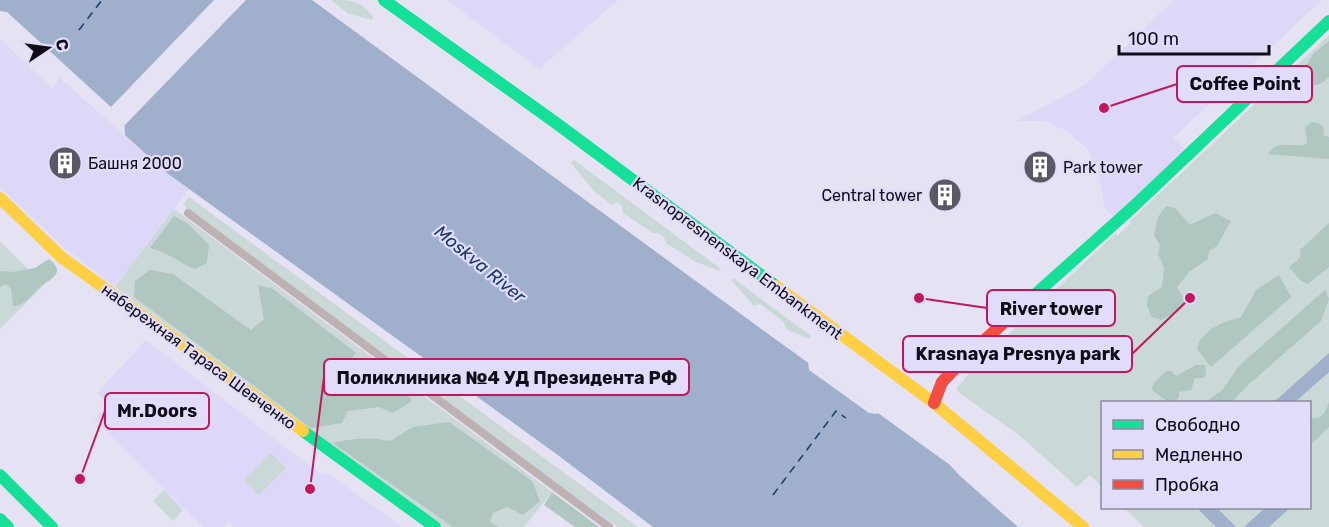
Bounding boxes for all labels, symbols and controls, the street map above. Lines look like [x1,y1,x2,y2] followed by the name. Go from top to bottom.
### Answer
[18,18,78,78] north arrow
[1119,18,1269,56] scale bar
[1128,28,1179,50] text: 100 m
[52,37,73,52] text: С
[1177,66,1312,102] callout: Coffee Point
[1189,73,1301,95] text: Coffee Point
[47,145,83,181] building icon: Башня 2000
[1022,149,1058,185] building icon: Park tower
[88,154,182,173] place label: Башня 2000
[1063,158,1143,177] place label: Park tower
[629,173,846,344] street label: Krasnopresnenskaya Embankment
[927,177,963,213] building icon: Central tower
[821,186,922,205] place label: Central tower
[430,221,531,308] water label: Moskva River
[98,279,300,433] street label: набережная Тараса Шевченко
[987,290,1115,326] callout: River tower
[1000,298,1102,320] text: River tower
[903,336,1132,372] callout: Krasnaya Presnya park
[916,343,1121,365] text: Krasnaya Presnya park
[324,359,689,395] callout: Поликлиника №4 УД Президента РФ
[337,367,677,389] text: Поликлиника №4 УД Президента РФ
[105,393,209,429] callout: Mr.Doors
[117,400,197,422] text: Mr.Doors
[1101,401,1311,509] legend
[1155,414,1240,436] text: Свободно
[1155,444,1243,466] text: Медленно
[1155,474,1219,496] text: Пробка

